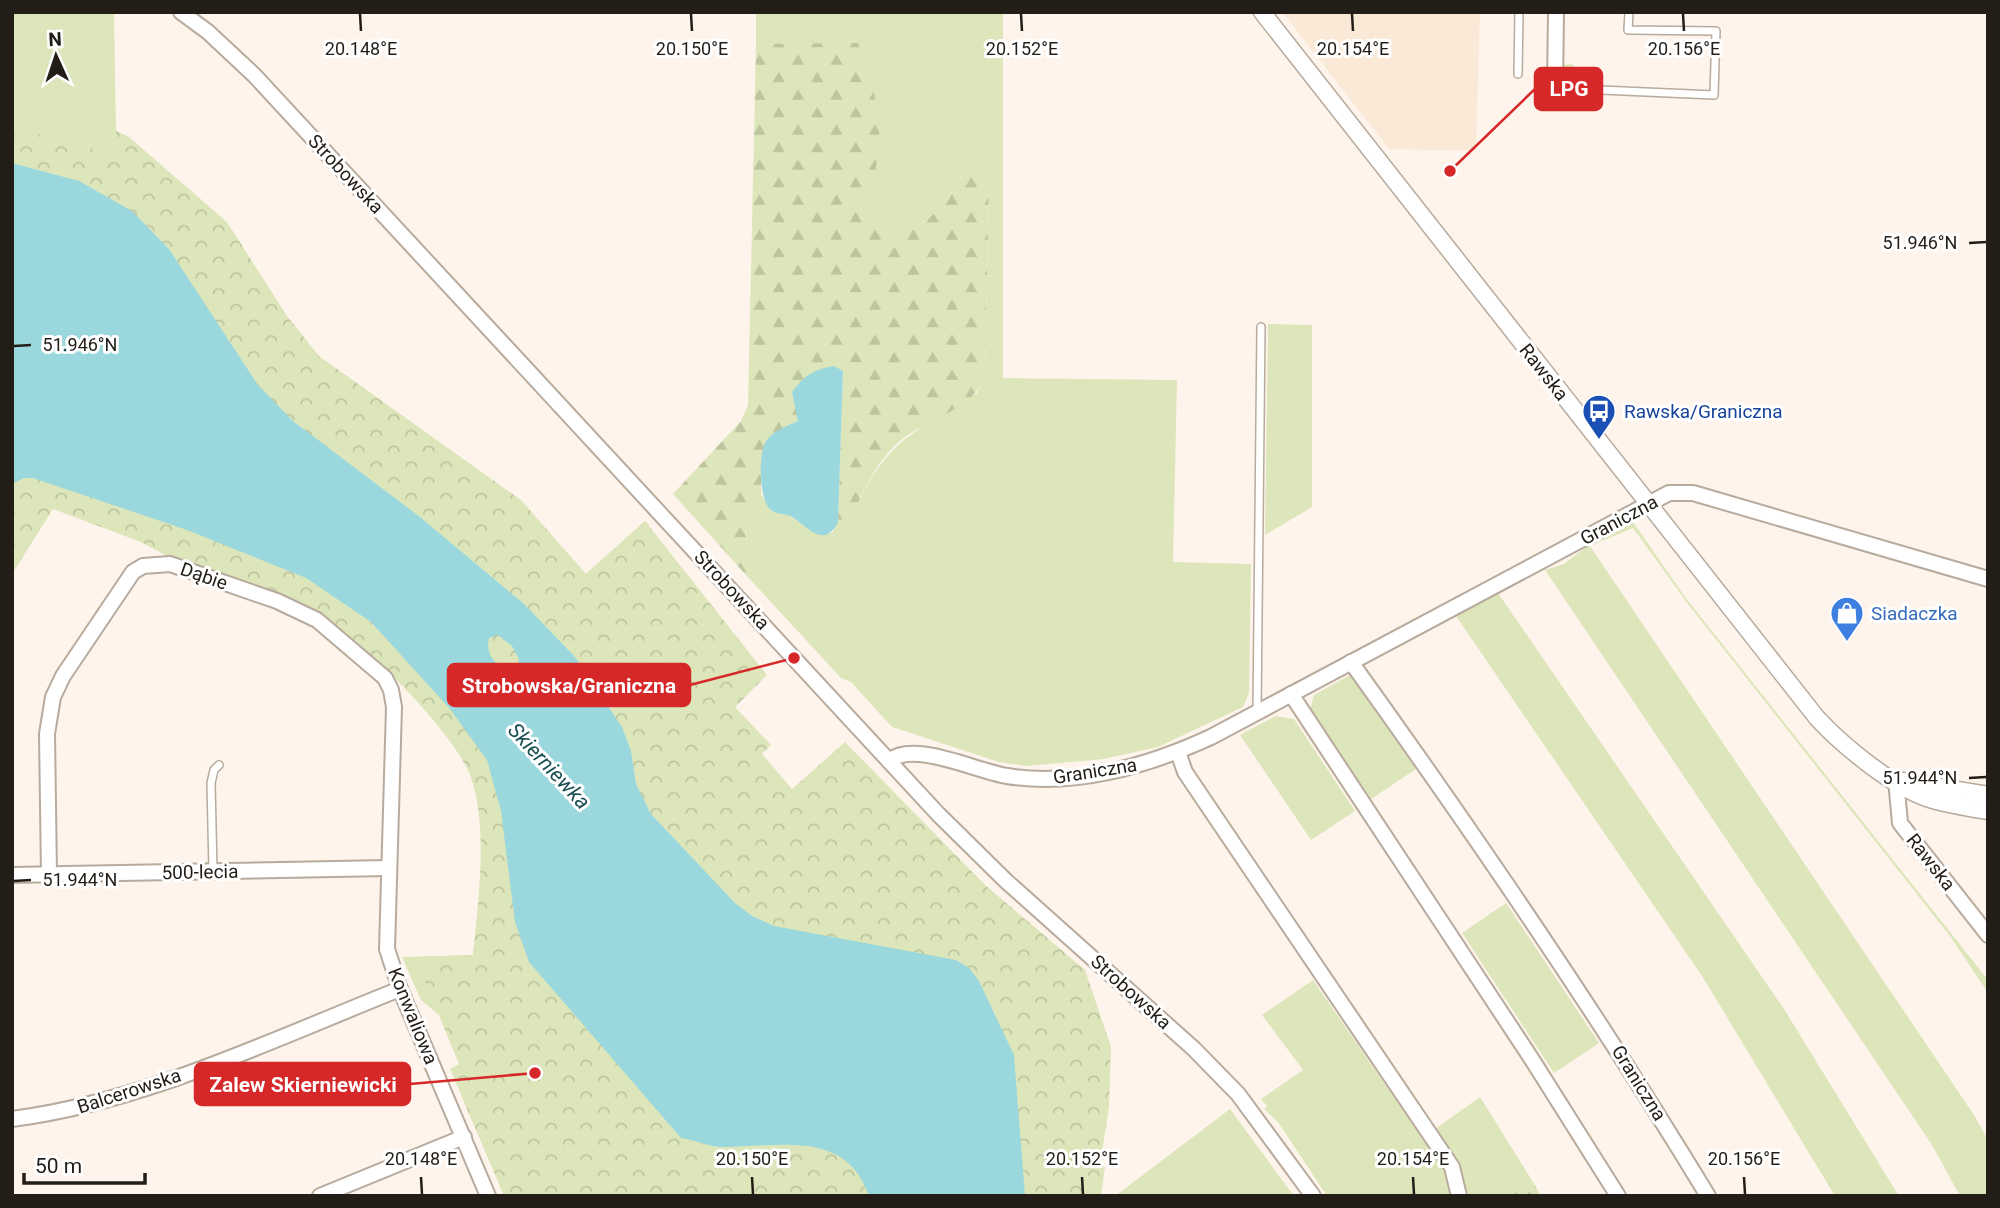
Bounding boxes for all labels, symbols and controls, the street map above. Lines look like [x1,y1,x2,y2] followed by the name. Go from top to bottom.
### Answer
[21,21,91,91] north arrow
[48,28,62,51] text: N
[325,38,397,59] text: 20.148°E
[656,38,728,59] text: 20.150°E
[986,38,1058,59] text: 20.152°E
[1317,38,1389,59] text: 20.154°E
[1648,38,1720,59] text: 20.156°E
[1535,68,1602,110] callout: LPG
[1549,77,1589,101] text: LPG
[303,130,389,218] street label: Strobowska
[1883,232,1957,253] text: 51.946°N
[43,334,117,355] text: 51.946°N
[1515,339,1573,405] street label: Rawska
[1580,392,1618,441] bus stop icon: Rawska/Graniczna
[1624,400,1783,423] place label: Rawska/Graniczna
[1576,490,1662,550] street label: Graniczna
[689,546,775,634] street label: Strobowska
[177,557,231,595] street label: Dąbie
[1828,594,1866,643] shop icon: Siadaczka
[1871,602,1958,625] place label: Siadaczka
[448,664,690,706] callout: Strobowska/Graniczna
[462,674,676,698] text: Strobowska/Graniczna
[503,718,595,814] water label: Skierniewka
[1051,753,1139,789] street label: Graniczna
[1883,767,1957,788] text: 51.944°N
[1902,829,1960,895] street label: Rawska
[161,860,239,884] street label: 500-lecia
[43,869,117,890] text: 51.944°N
[1086,950,1176,1034] street label: Strobowska
[383,964,443,1068] street label: Konwaliowa
[1607,1041,1671,1125] street label: Graniczna
[74,1063,184,1119] street label: Balcerowska
[195,1063,410,1105] callout: Zalew Skierniewicki
[209,1073,397,1097] text: Zalew Skierniewicki
[24,1142,145,1186] scale bar
[385,1148,457,1169] text: 20.148°E
[716,1148,788,1169] text: 20.150°E
[1046,1148,1118,1169] text: 20.152°E
[1377,1148,1449,1169] text: 20.154°E
[1708,1148,1780,1169] text: 20.156°E
[35,1154,82,1178] text: 50 m

